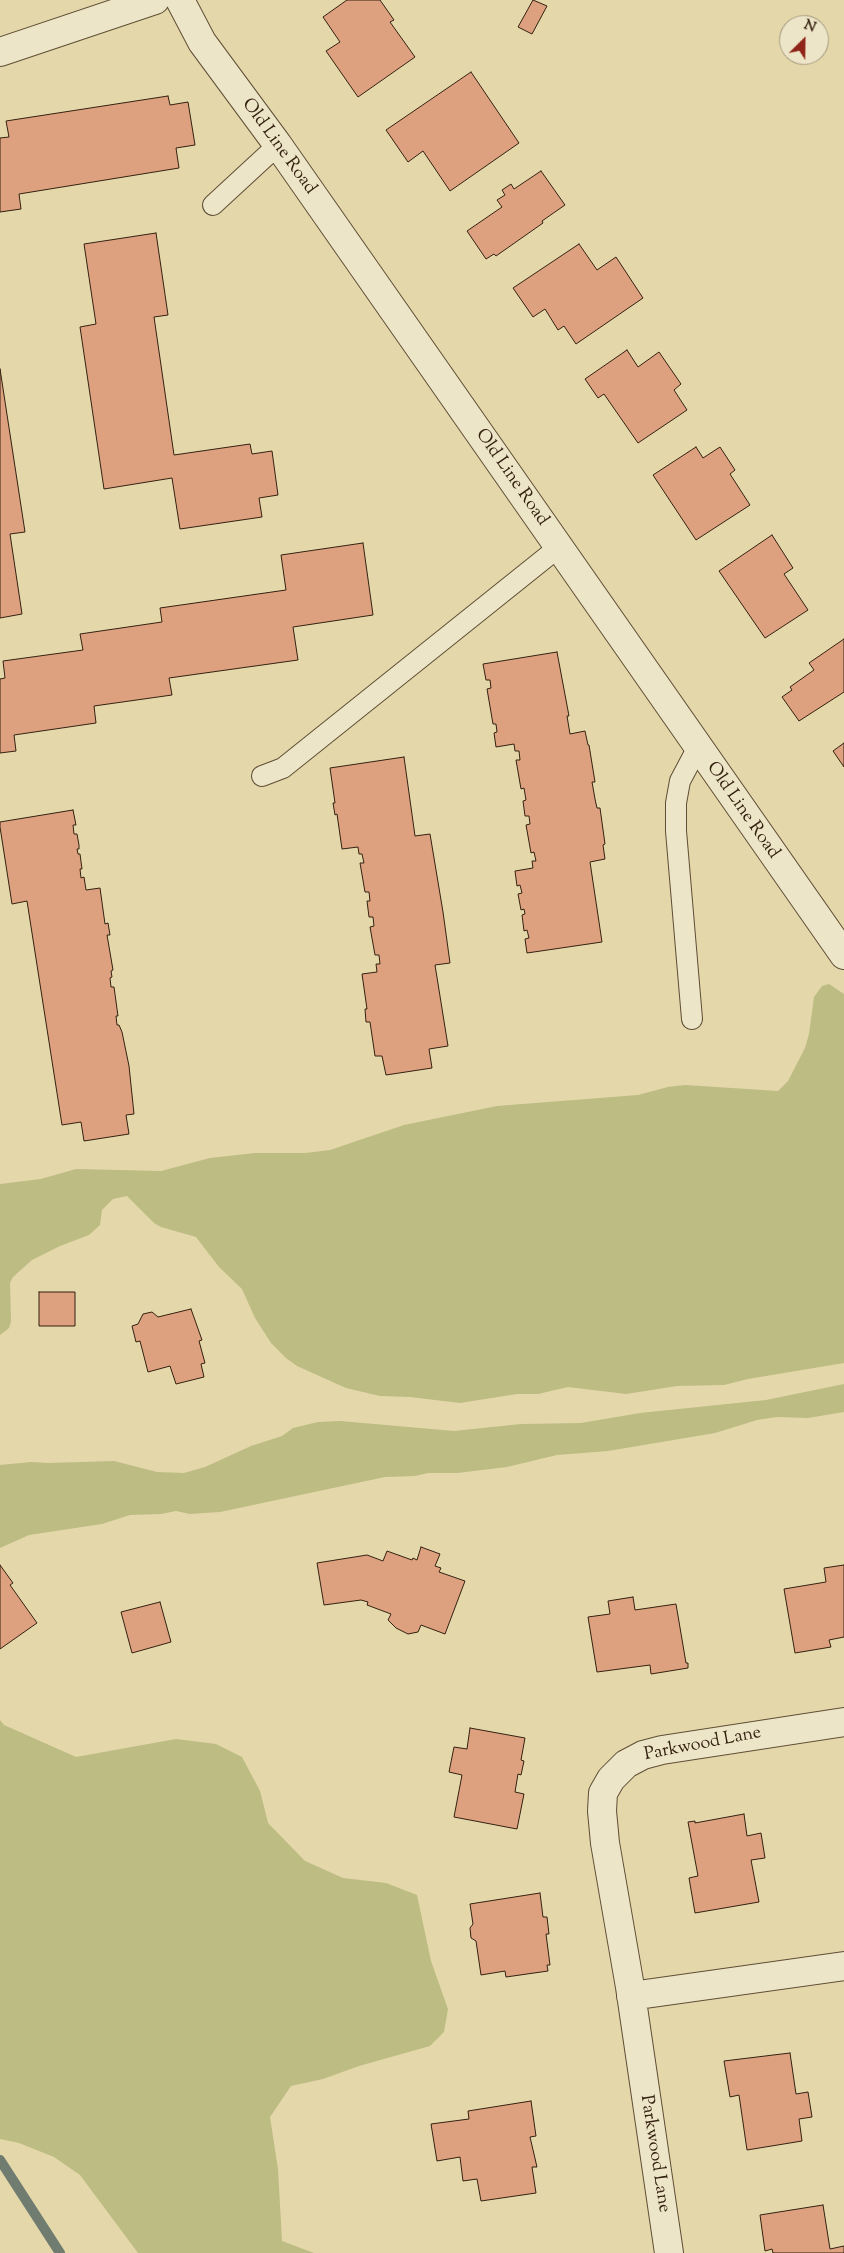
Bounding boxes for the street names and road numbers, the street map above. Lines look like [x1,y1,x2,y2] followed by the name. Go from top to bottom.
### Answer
[236,95,320,199] street label: Old Line Road
[470,425,552,531] street label: Old Line Road
[701,758,783,864] street label: Old Line Road
[643,1723,763,1767] street label: Parkwood Lane
[634,2094,674,2214] street label: Parkwood Lane

